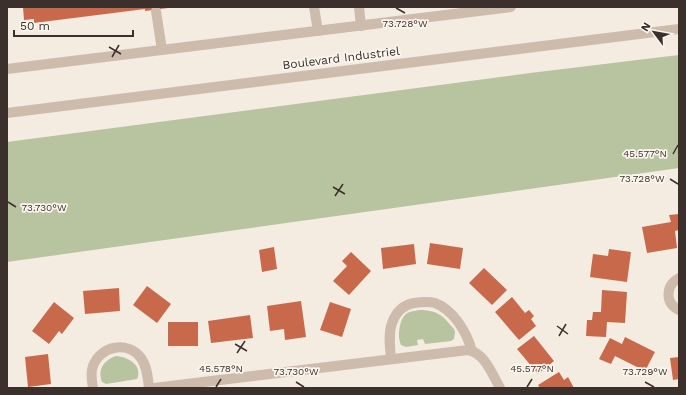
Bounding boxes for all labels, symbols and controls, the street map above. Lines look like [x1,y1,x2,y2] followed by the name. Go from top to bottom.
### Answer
[14,12,133,38] scale bar
[634,12,674,52] north arrow
[382,18,428,29] text: 73.728°W
[20,19,50,33] text: 50 m
[638,20,654,34] text: N
[282,44,401,72] street label: Boulevard Industriel
[623,148,667,159] text: 45.577°N
[619,173,665,184] text: 73.728°W
[21,202,67,213] text: 73.730°W
[199,363,243,374] text: 45.578°N
[510,363,554,374] text: 45.577°N
[273,366,319,377] text: 73.730°W
[622,366,668,377] text: 73.729°W

